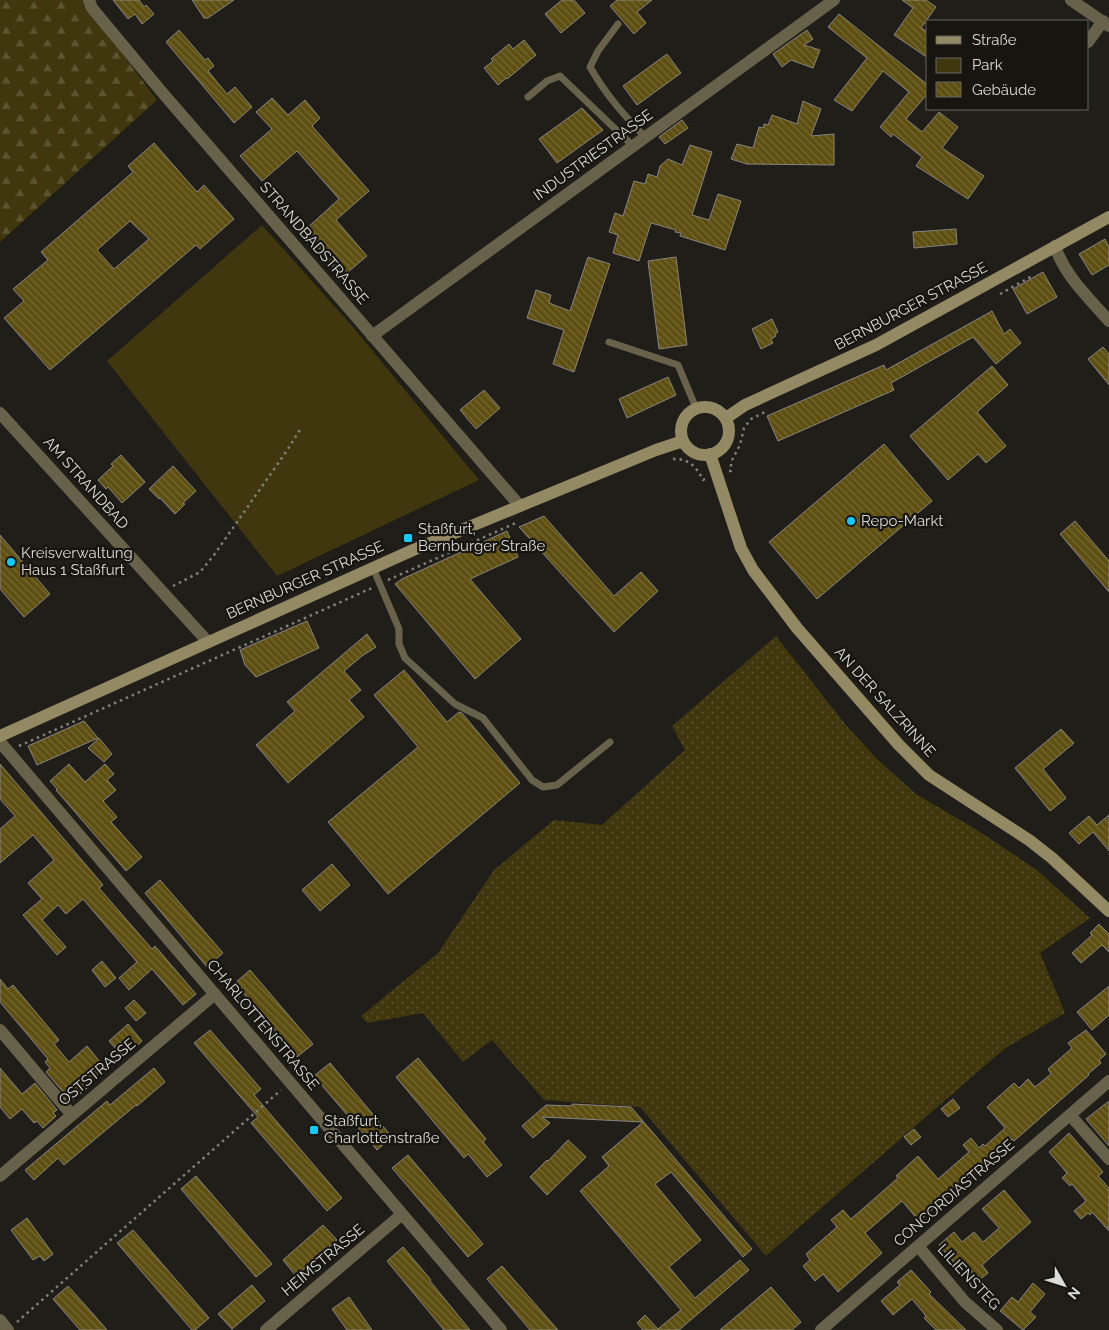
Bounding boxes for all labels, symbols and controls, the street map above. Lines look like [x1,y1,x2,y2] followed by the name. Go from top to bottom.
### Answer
[926,20,1089,110] legend
[972,31,1017,49] text: Straße
[972,56,1003,74] text: Park
[972,81,1036,99] text: Gebäude
[530,106,656,204] street label: INDUSTRIESTRASSE
[256,178,372,308] street label: STRANDBADSTRASSE
[832,258,990,354] street label: BERNBURGER STRASSE
[40,433,132,533] street label: AM STRANDBAD
[861,512,943,530] place label: Repo-Markt
[845,515,857,527] marker: Repo-Markt
[418,520,546,555] place label: Staßfurt, Bernburger Straße
[402,532,414,544] marker: Staßfurt, Bernburger Straße
[223,537,387,623] street label: BERNBURGER STRASSE
[21,544,133,579] place label: Kreisverwaltung Haus 1 Staßfurt
[5,556,17,568] marker: Kreisverwaltung Haus 1 Staßfurt
[831,643,939,761] street label: AN DER SALZRINNE
[203,956,323,1094] street label: CHARLOTTENSTRASSE
[55,1035,139,1109] street label: OSTSTRASSE
[324,1112,440,1147] place label: Staßfurt, Charlottenstraße
[308,1124,320,1136] marker: Staßfurt, Charlottenstraße
[890,1136,1018,1250] street label: CONCORDIASTRASSE
[278,1220,368,1300] street label: HEIMSTRASSE
[934,1240,1004,1314] street label: LILIENSTEG
[1039,1260,1089,1310] north arrow
[1065,1284,1084,1302] text: N

